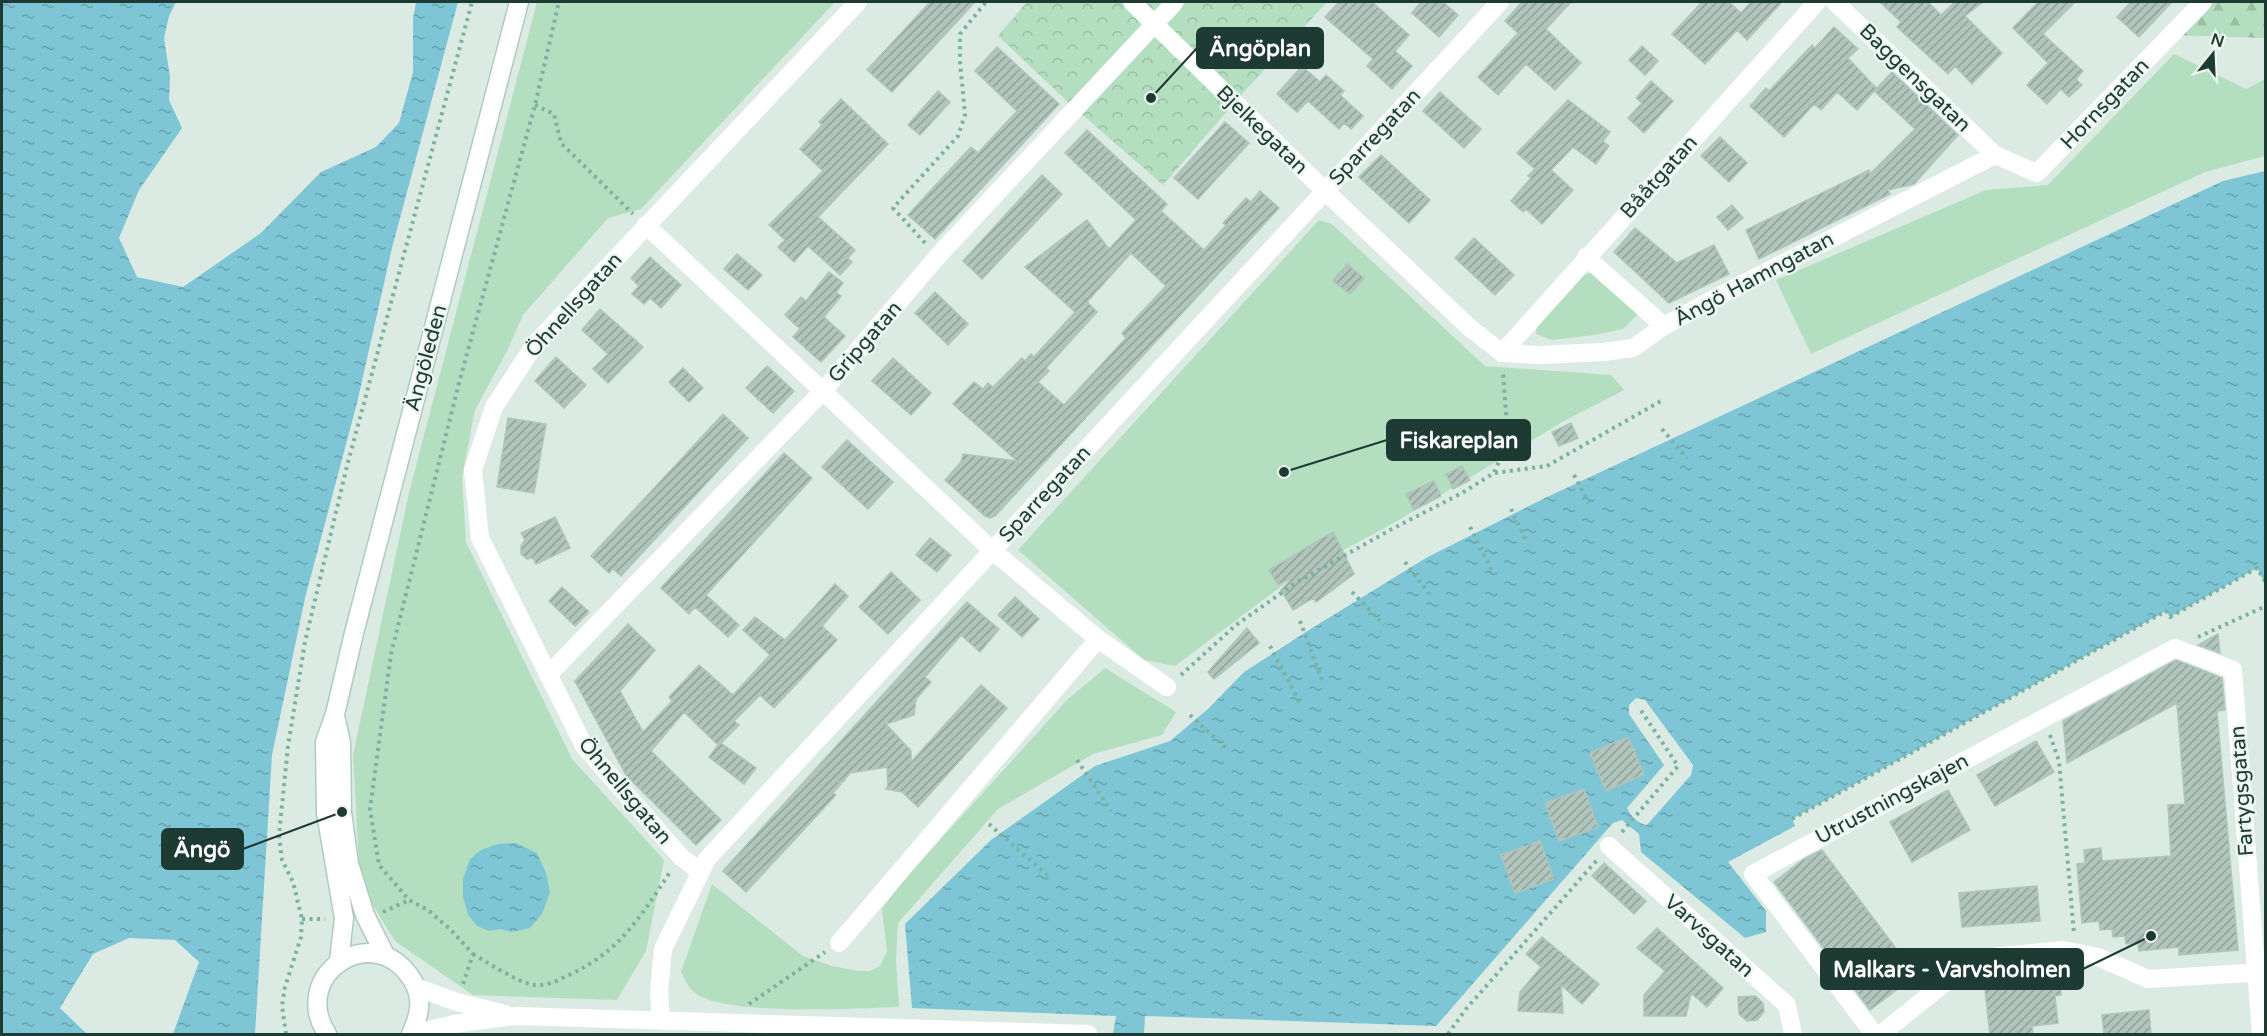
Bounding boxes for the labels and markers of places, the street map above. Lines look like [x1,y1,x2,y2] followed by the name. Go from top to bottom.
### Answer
[1197,28,1323,68] callout: Ängöplan
[1387,420,1530,460] callout: Fiskareplan
[162,829,243,869] callout: Ängö
[1821,949,2083,989] callout: Malkars - Varvsholmen

